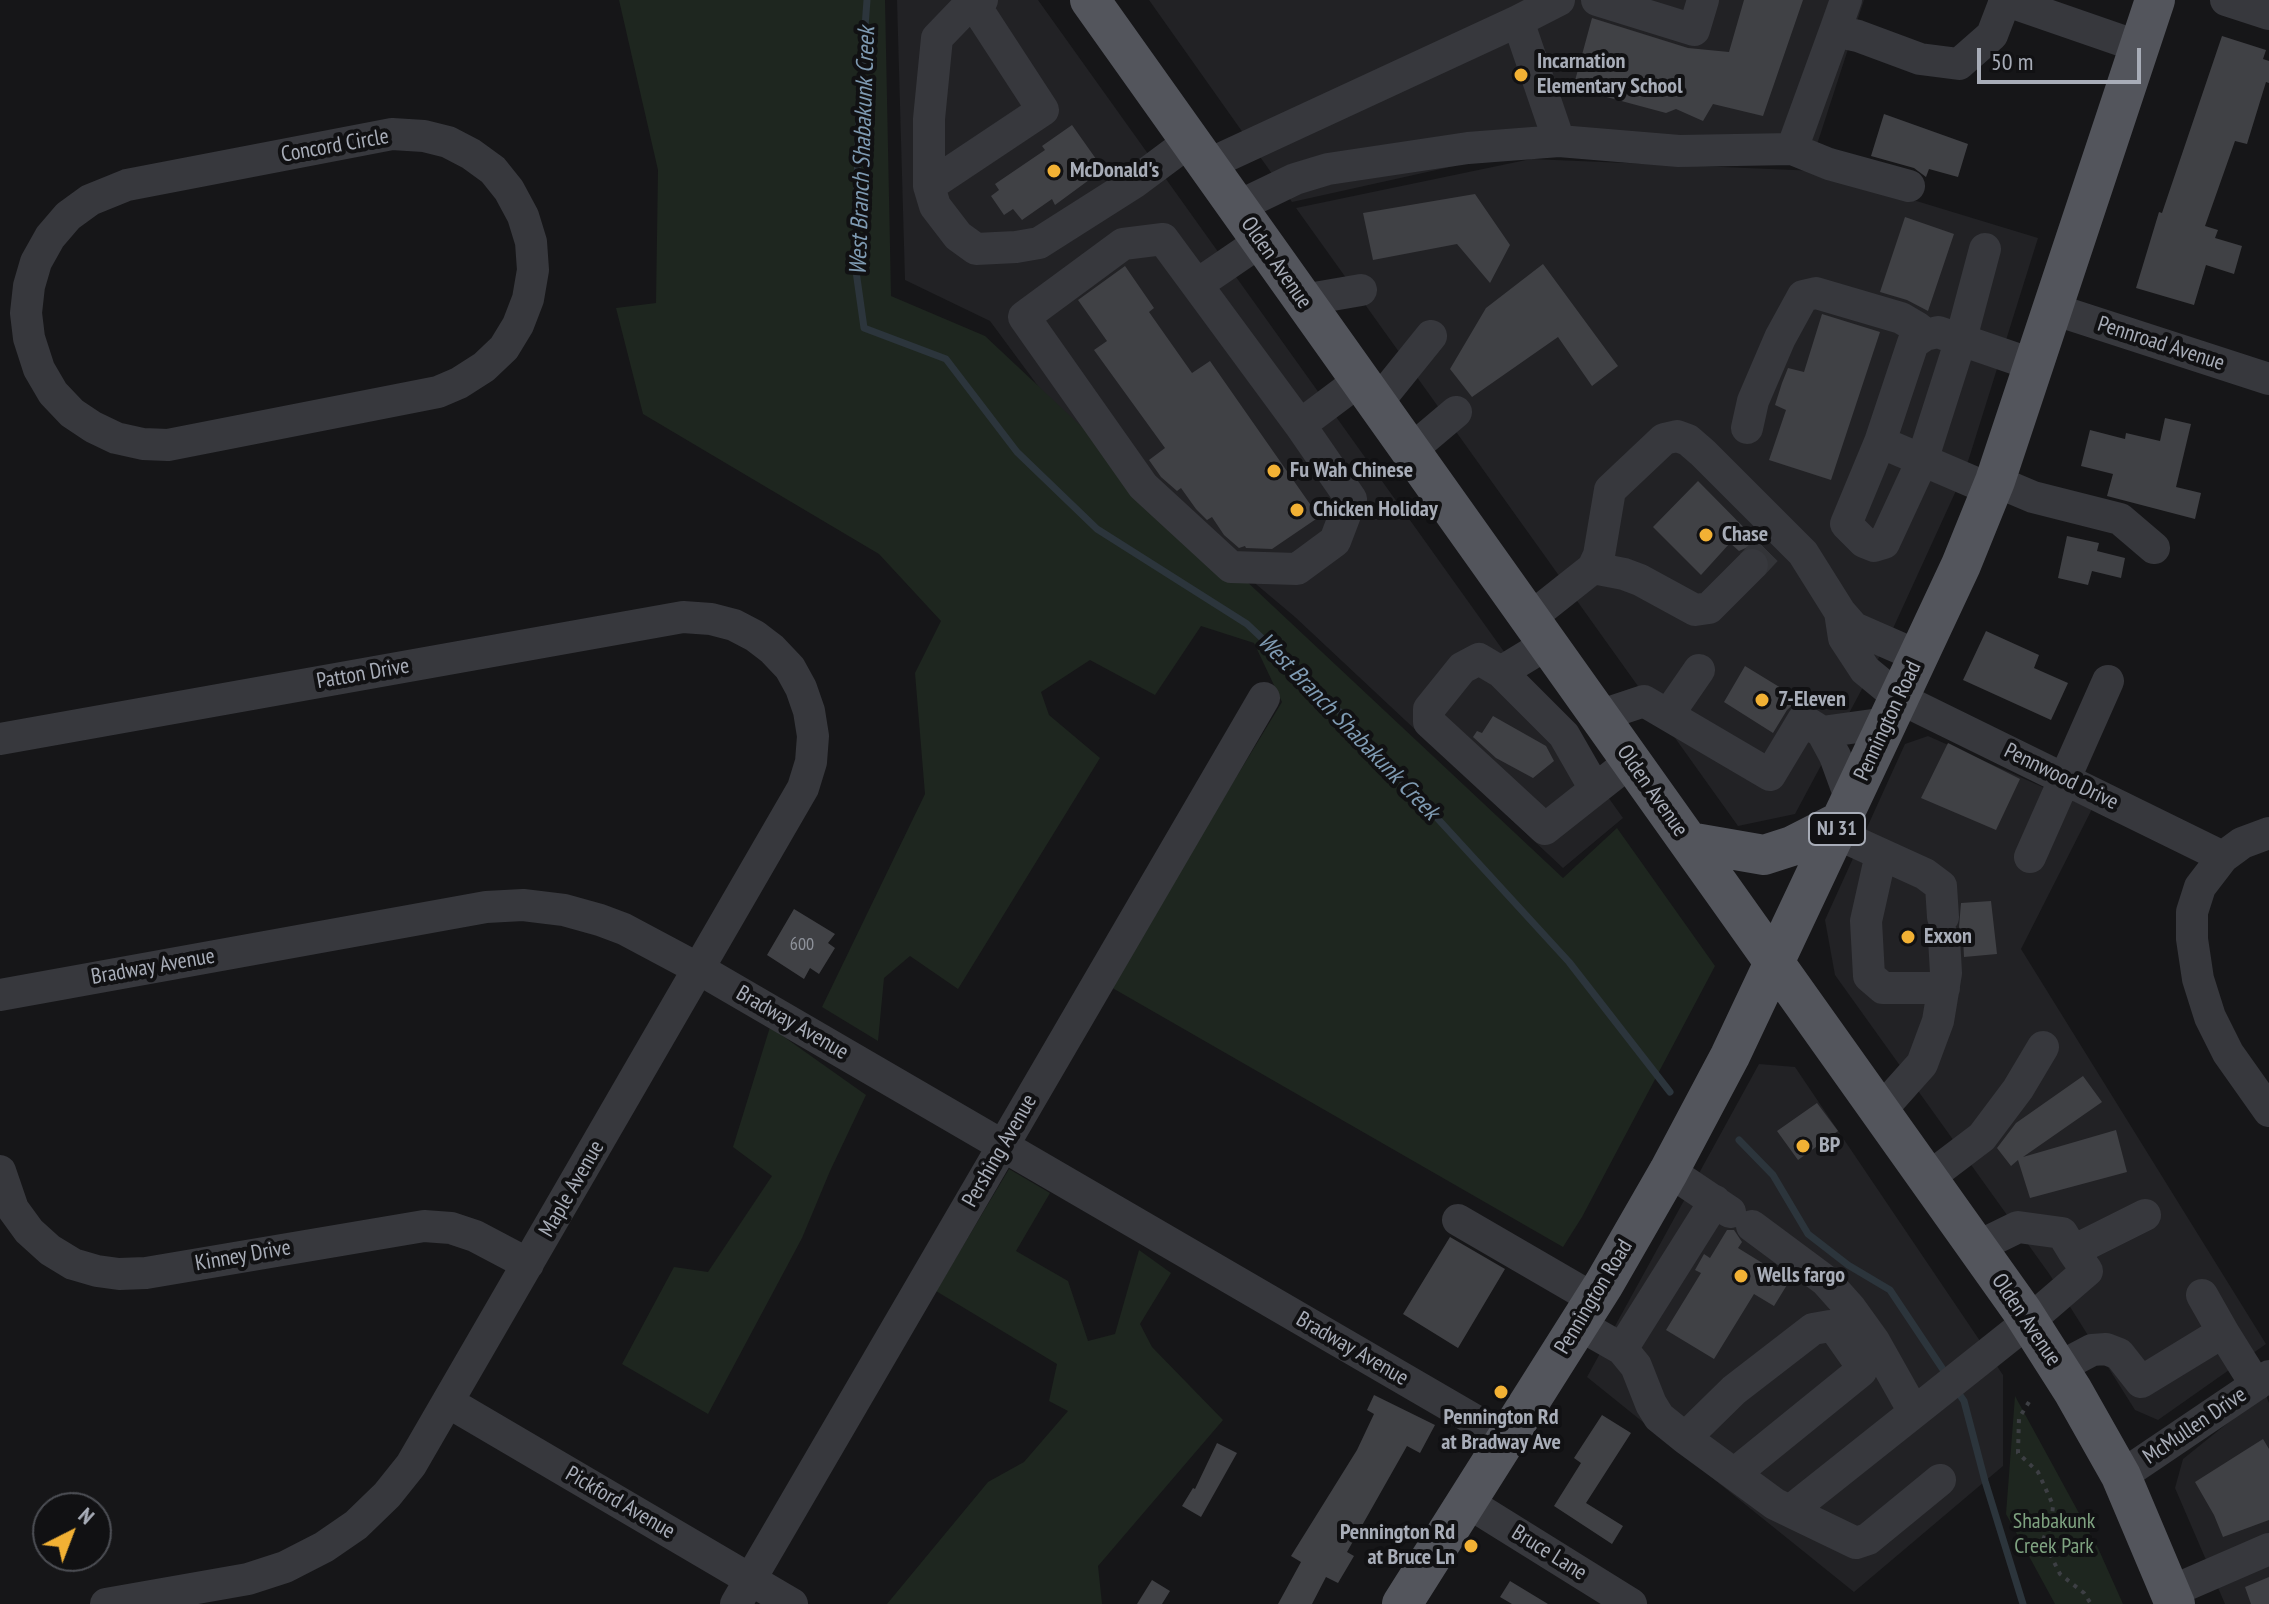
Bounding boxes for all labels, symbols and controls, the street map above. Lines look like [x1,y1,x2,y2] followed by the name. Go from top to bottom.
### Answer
[844,26,882,276] water label: West Branch Shabakunk Creek
[1981,32,2145,82] scale bar
[1991,46,2033,77] text: 50 m
[1537,49,1683,100] place label: Incarnation Elementary School
[1512,66,1530,84] marker: Incarnation Elementary School
[279,124,391,168] street label: Concord Circle
[1070,158,1159,184] place label: McDonald's
[1045,162,1063,180] marker: McDonald's
[1235,212,1317,314] street label: Olden Avenue
[2094,311,2228,377] street label: Pennroad Avenue
[1290,458,1413,484] place label: Fu Wah Chinese
[1265,462,1283,480] marker: Fu Wah Chinese
[1313,497,1438,523] place label: Chicken Holiday
[1288,501,1306,519] marker: Chicken Holiday
[1722,522,1768,548] place label: Chase
[1697,526,1715,544] marker: Chase
[1251,628,1445,826] water label: West Branch Shabakunk Creek
[314,653,412,695] street label: Patton Drive
[1849,657,1927,785] street label: Pennington Road
[1778,687,1846,713] place label: 7-Eleven
[1753,691,1771,709] marker: 7-Eleven
[2000,738,2122,816] street label: Pennwood Drive
[1611,740,1693,842] street label: Olden Avenue
[1809,813,1865,845] road number: NJ 31
[1924,924,1972,950] place label: Exxon
[1899,928,1917,946] marker: Exxon
[790,934,814,956] house number: 600
[89,943,217,991] street label: Bradway Avenue
[731,980,853,1066] street label: Bradway Avenue
[957,1090,1043,1212] street label: Pershing Avenue
[1819,1133,1840,1159] place label: BP
[534,1136,610,1242] street label: Maple Avenue
[1794,1137,1812,1155] marker: BP
[193,1235,293,1277] street label: Kinney Drive
[1550,1235,1638,1359] street label: Pennington Road
[1757,1263,1845,1289] place label: Wells fargo
[1732,1267,1750,1285] marker: Wells fargo
[1985,1269,2067,1371] street label: Olden Avenue
[1291,1306,1413,1392] street label: Bradway Avenue
[2138,1382,2252,1470] street label: McMullen Drive
[1492,1383,1510,1401] marker: Pennington Rd at Bradway Ave
[1441,1405,1561,1456] place label: Pennington Rd at Bradway Ave
[561,1461,679,1545] street label: Pickford Avenue
[32,1492,112,1572] north arrow
[73,1501,101,1530] text: N
[2013,1509,2095,1560] park label: Shabakunk Creek Park
[1340,1520,1455,1572] place label: Pennington Rd at Bruce Ln
[1507,1520,1591,1586] street label: Bruce Lane
[1462,1537,1480,1555] marker: Pennington Rd at Bruce Ln

